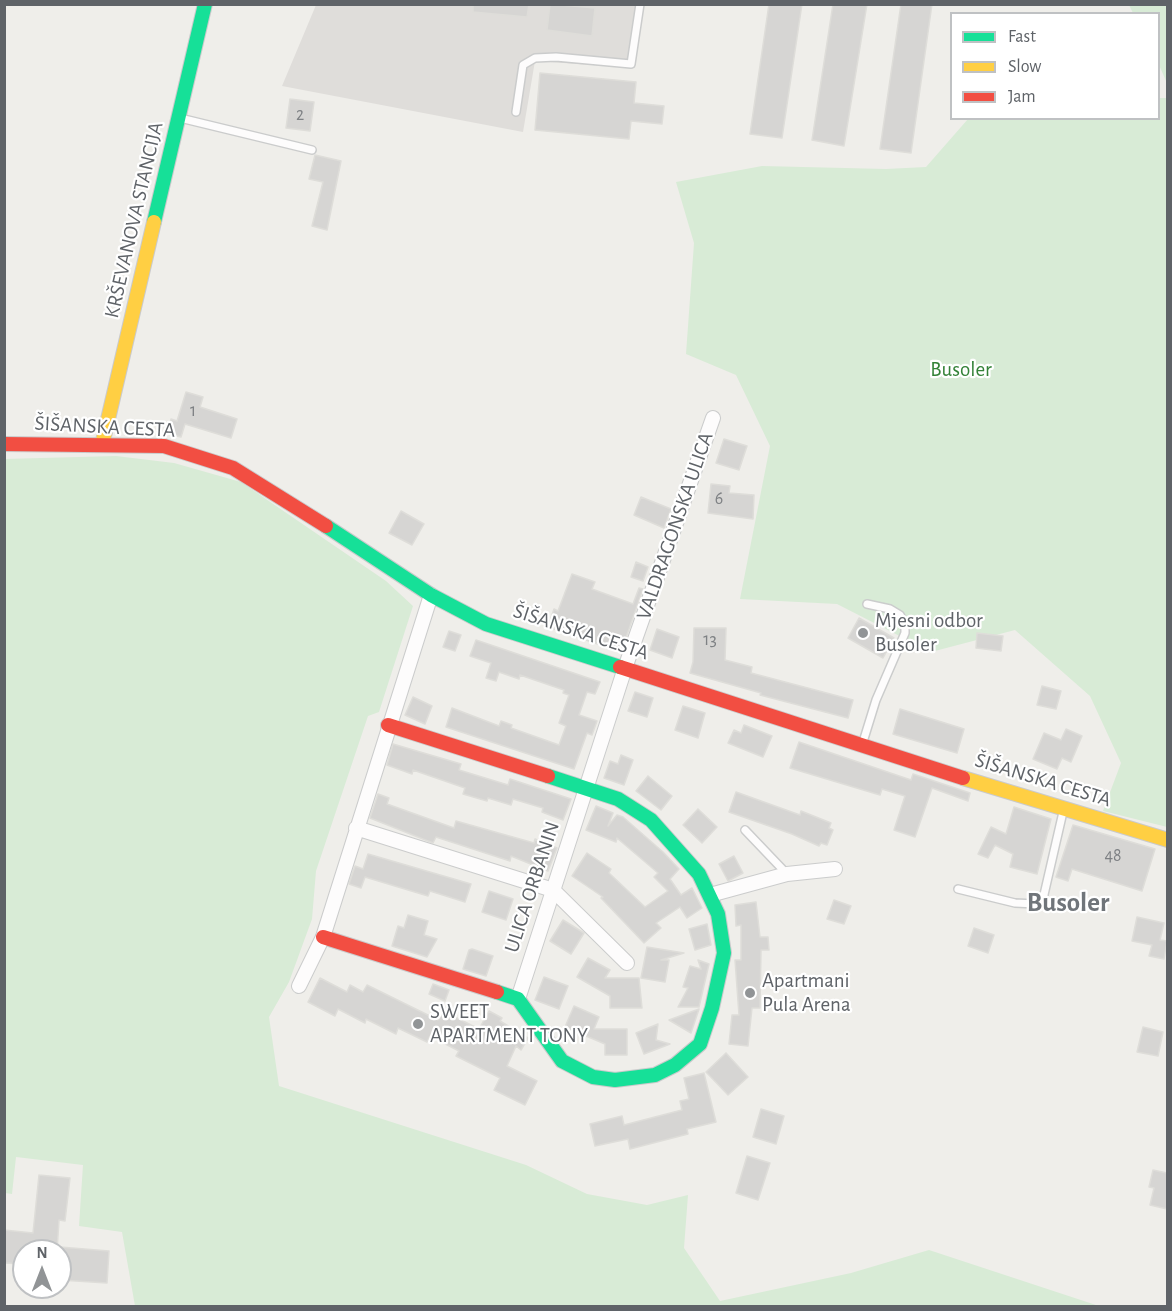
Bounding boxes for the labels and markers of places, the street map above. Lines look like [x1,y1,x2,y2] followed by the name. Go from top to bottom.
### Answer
[875,608,983,658] place label: Mjesni odbor Busoler
[856,626,870,640] marker: Mjesni odbor Busoler
[762,968,851,1018] place label: Apartmani Pula Arena
[743,986,757,1000] marker: Apartmani Pula Arena
[430,999,588,1049] place label: SWEET APARTMENT TONY
[411,1017,425,1031] marker: SWEET APARTMENT TONY

